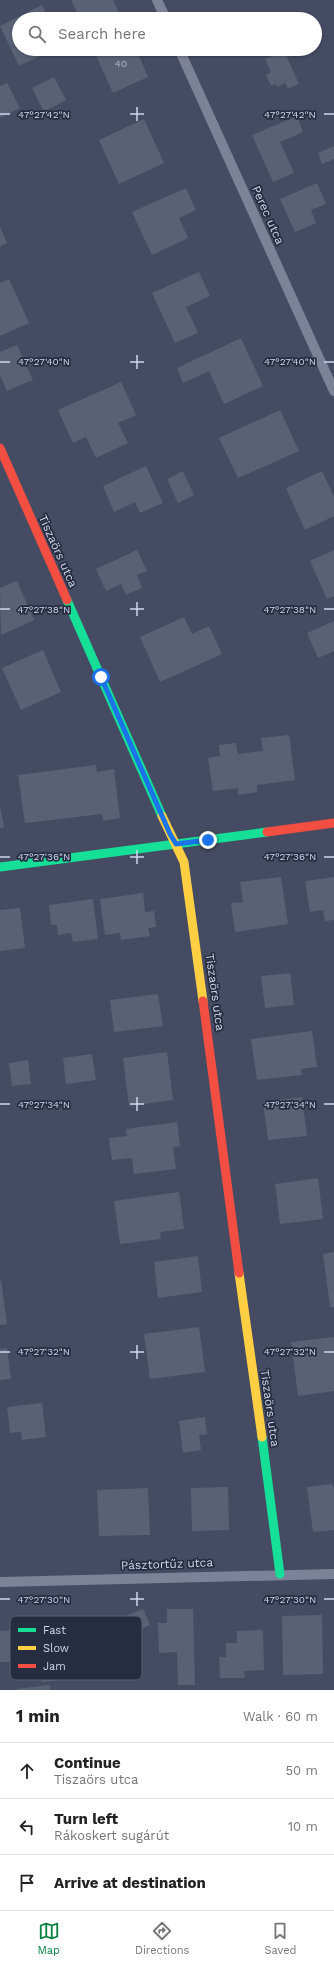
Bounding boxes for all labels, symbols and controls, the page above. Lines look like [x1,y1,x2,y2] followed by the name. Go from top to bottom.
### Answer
[12,12,322,56] search box
[26,23,48,45] icon: search
[58,25,146,43] text: Search here
[115,58,127,69] house number: 40
[18,109,70,120] text: 47°27'42"N
[264,109,316,120] text: 47°27'42"N
[249,184,287,247] street label: Perec utca
[18,356,70,367] text: 47°27'40"N
[264,356,316,367] text: 47°27'40"N
[36,513,80,590] street label: Tiszaörs utca
[18,604,70,615] text: 47°27'38"N
[264,604,316,615] text: 47°27'38"N
[92,668,110,686] route start
[199,831,217,849] route end
[18,851,70,862] text: 47°27'36"N
[264,851,316,862] text: 47°27'36"N
[203,952,227,1032] street label: Tiszaörs utca
[18,1099,70,1110] text: 47°27'34"N
[264,1099,316,1110] text: 47°27'34"N
[18,1346,70,1357] text: 47°27'32"N
[264,1346,316,1357] text: 47°27'32"N
[258,1368,282,1448] street label: Tiszaörs utca
[121,1555,214,1573] street label: Pásztortűz utca
[18,1594,70,1605] text: 47°27'30"N
[264,1594,316,1605] text: 47°27'30"N
[10,1616,142,1680] legend
[43,1624,66,1637] text: Fast
[43,1642,69,1655] text: Slow
[43,1660,66,1673] text: Jam
[16,1706,60,1726] text: 1 min
[243,1709,318,1724] text: Walk · 60 m
[54,1754,121,1772] text: Continue
[16,1760,38,1782] icon: ahead
[286,1763,318,1778] text: 50 m
[54,1772,138,1787] text: Tiszaörs utca
[54,1810,118,1828] text: Turn left
[16,1816,38,1838] icon: left
[288,1819,318,1834] text: 10 m
[54,1828,169,1843] text: Rákoskert sugárút
[16,1872,38,1894] icon: arrive
[54,1874,206,1892] text: Arrive at destination
[38,1920,60,1957] tab: Map
[135,1920,189,1957] tab: Directions
[264,1920,296,1957] tab: Saved

